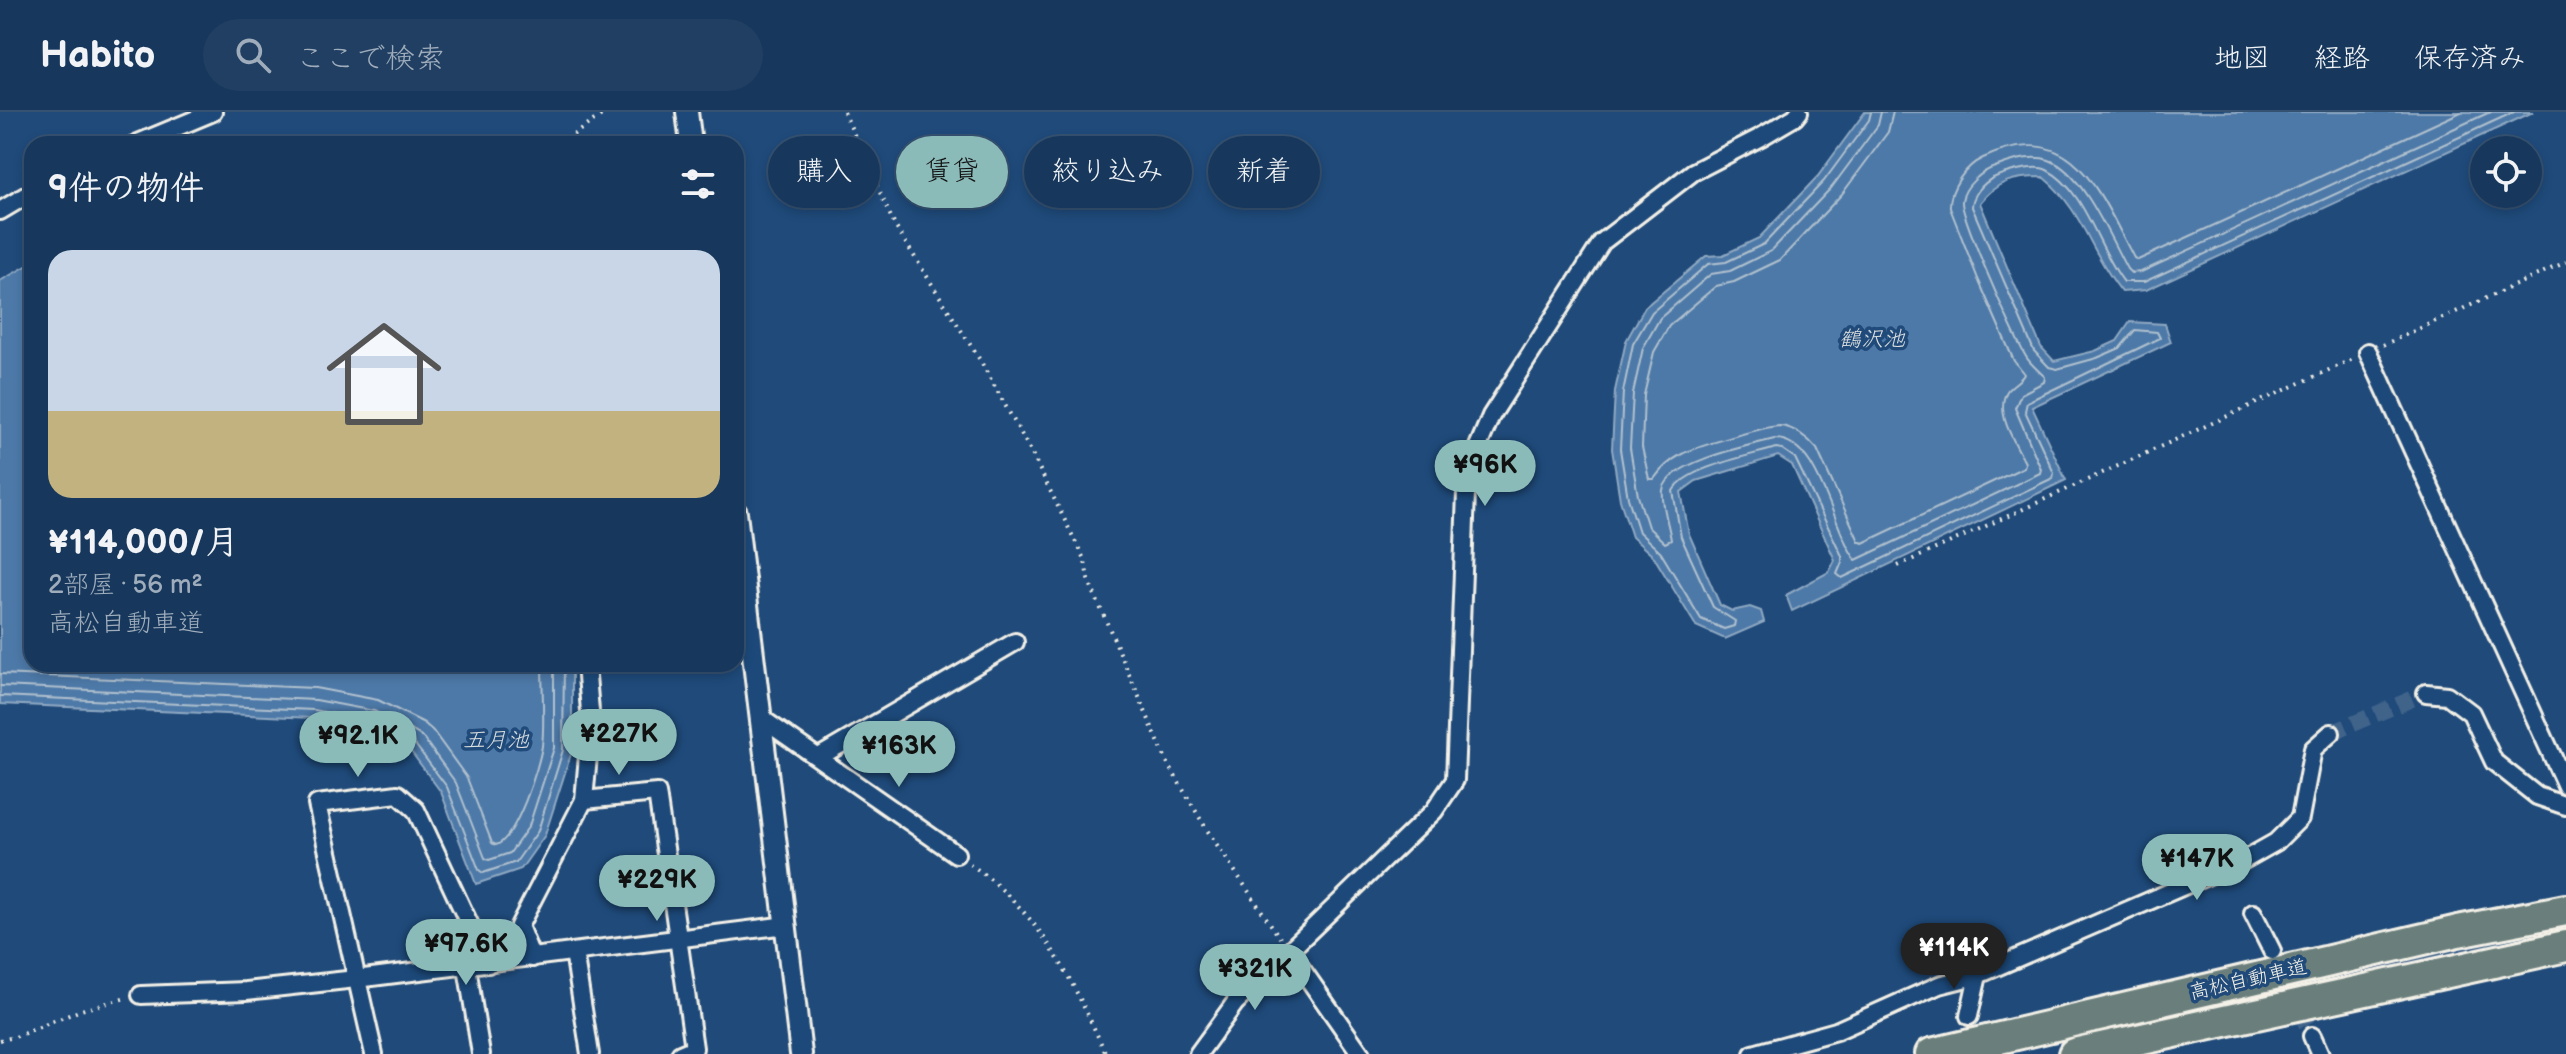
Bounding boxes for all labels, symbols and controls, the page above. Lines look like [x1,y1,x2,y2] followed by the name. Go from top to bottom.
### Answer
[203,19,763,91] search box
[40,33,155,78] text: Habito
[231,33,275,77] icon: search
[295,41,445,77] text: ここで検索
[2214,42,2270,75] text: 地図
[2314,42,2370,75] text: 経路
[2414,42,2526,75] text: 保存済み
[768,136,880,208] chip: 購入
[896,136,1008,208] chip: 賃貸
[1024,136,1192,208] chip: 絞り込み
[1208,136,1320,208] chip: 新着
[2470,136,2542,208] map controls
[2470,136,2542,208] button: locate
[676,162,720,206] icon: filters
[48,168,204,209] text: 9件の物件
[312,302,456,446] icon: home
[1839,326,1906,353] water label: 鶴沢池
[1438,440,1532,508] pin: ¥96K
[1453,450,1517,481] text: ¥96K
[48,522,239,563] text: ¥114,000/月
[48,570,203,601] text: 2部屋 · 56 m²
[48,608,204,639] text: 高松自動車道
[563,709,675,777] pin: ¥227K
[293,711,423,779] pin: ¥92.1K
[580,719,658,750] text: ¥227K
[317,721,399,752] text: ¥92.1K
[843,721,955,789] pin: ¥163K
[463,727,530,754] water label: 五月池
[861,731,937,762] text: ¥163K
[2141,834,2253,902] pin: ¥147K
[2160,844,2234,875] text: ¥147K
[601,855,713,923] pin: ¥229K
[617,865,697,896] text: ¥229K
[401,919,531,987] pin: ¥97.6K
[1898,923,2010,991] pin: ¥114K
[424,929,508,960] text: ¥97.6K
[1919,933,1989,964] text: ¥114K
[1199,944,1311,1012] pin: ¥321K
[1218,954,1292,985] text: ¥321K
[2187,955,2309,1005] street label: 高松自動車道

